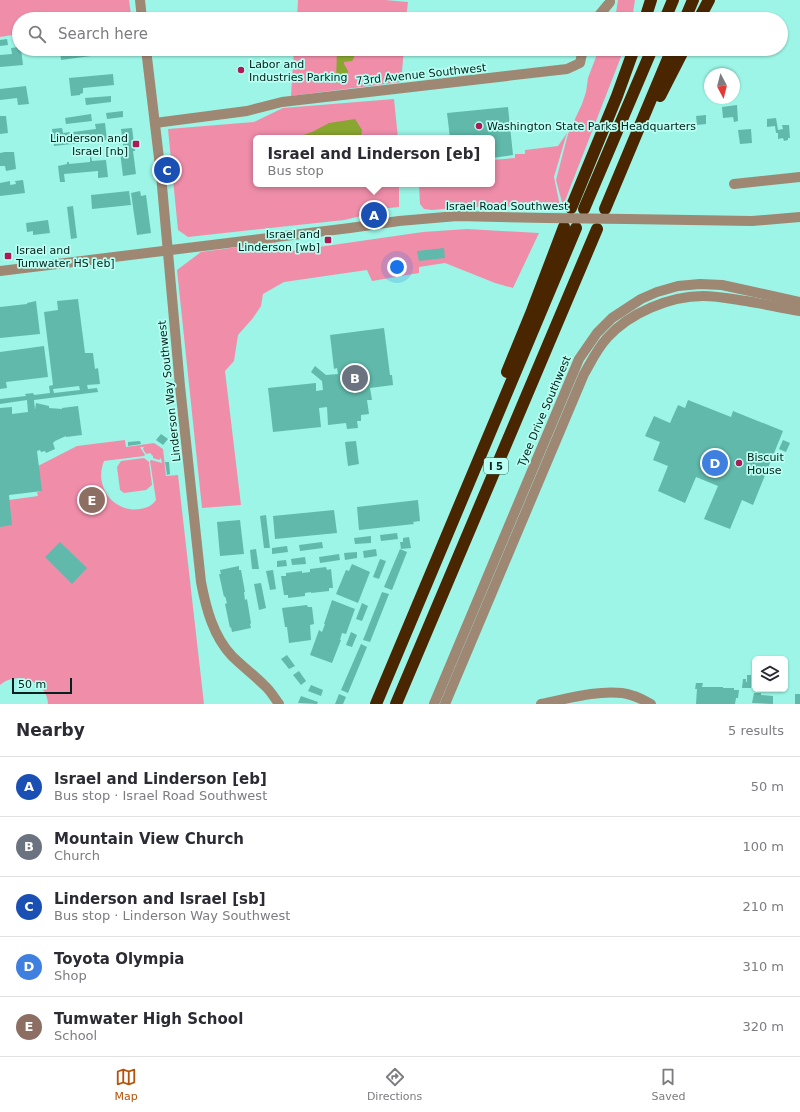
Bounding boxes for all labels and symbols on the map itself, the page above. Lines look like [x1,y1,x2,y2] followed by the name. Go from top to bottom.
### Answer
[249,58,348,84] place label: Labor and Industries Parking
[355,61,488,88] street label: 73rd Avenue Southwest
[236,65,246,75] marker: Labor and Industries Parking
[704,68,740,104] north arrow
[487,120,696,133] place label: Washington State Parks Headquarters
[474,121,484,131] marker: Washington State Parks Headquarters
[50,132,128,158] place label: Linderson and Israel [nb]
[131,139,141,149] marker: Linderson and Israel [nb]
[154,155,180,185] pin: C
[361,200,387,230] pin: A
[446,200,569,213] street label: Israel Road Southwest
[238,228,320,254] place label: Israel and Linderson [wb]
[323,235,333,245] marker: Israel and Linderson [wb]
[15,244,115,270] place label: Israel and Tumwater HS [eb]
[3,251,13,261] marker: Israel and Tumwater HS [eb]
[387,257,407,277] your location
[156,319,183,462] street label: Linderson Way Southwest
[515,353,574,469] street label: Tyee Drive Southwest
[342,363,368,393] pin: B
[702,448,728,478] pin: D
[747,451,784,477] place label: Biscuit House
[484,458,508,474] road number: I 5
[734,458,744,468] marker: Biscuit House
[79,485,105,515] pin: E
[12,676,72,695] scale bar

